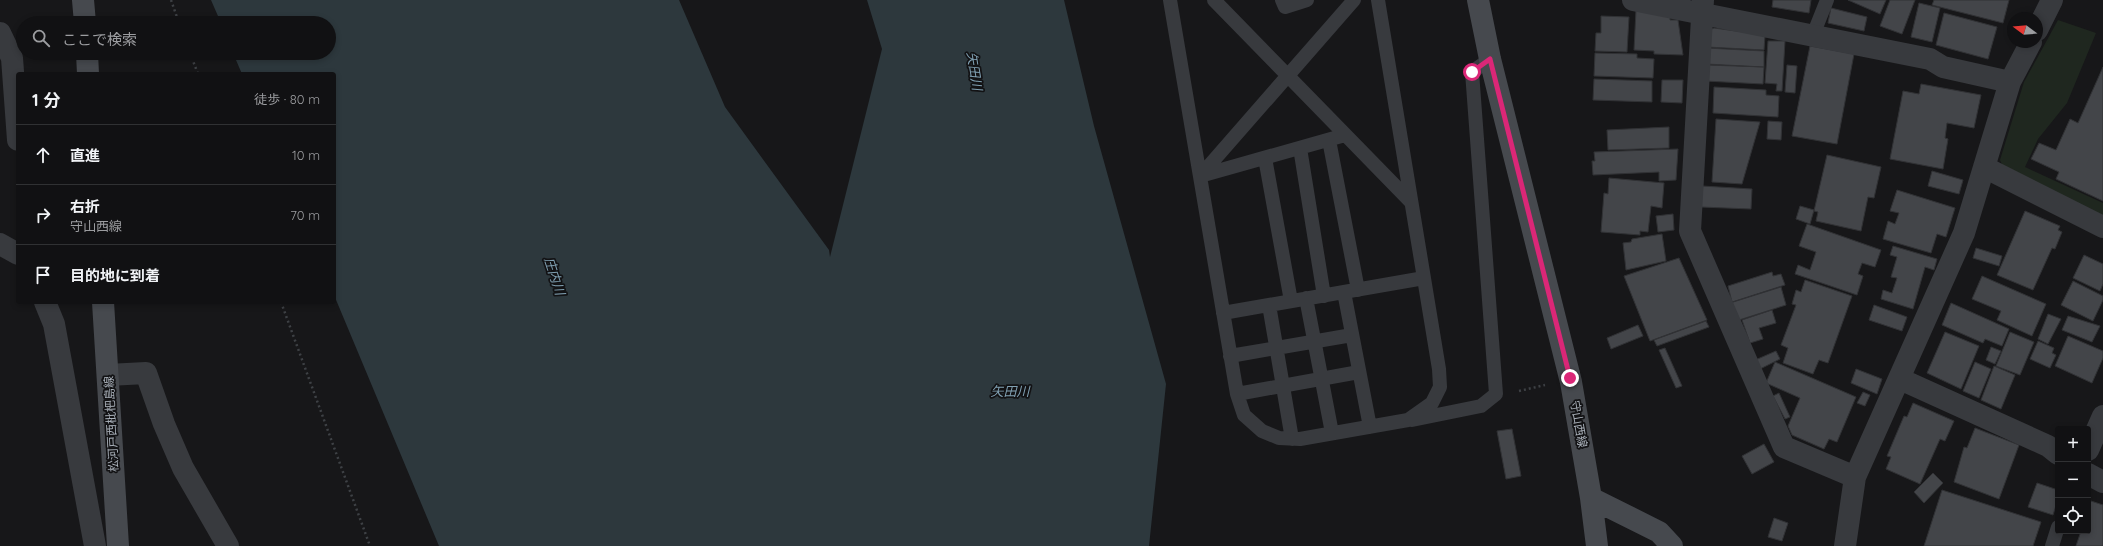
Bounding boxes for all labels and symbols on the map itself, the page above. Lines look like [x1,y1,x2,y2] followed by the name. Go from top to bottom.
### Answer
[2007,12,2043,48] north arrow
[964,50,986,93] water label: 矢田川
[1463,63,1481,81] route start
[541,255,569,299] water label: 庄内川
[1561,369,1579,387] route end
[101,376,121,472] street label: 松河戸西枇杷島線
[990,383,1031,399] water label: 矢田川
[1567,399,1591,449] street label: 守山西線

